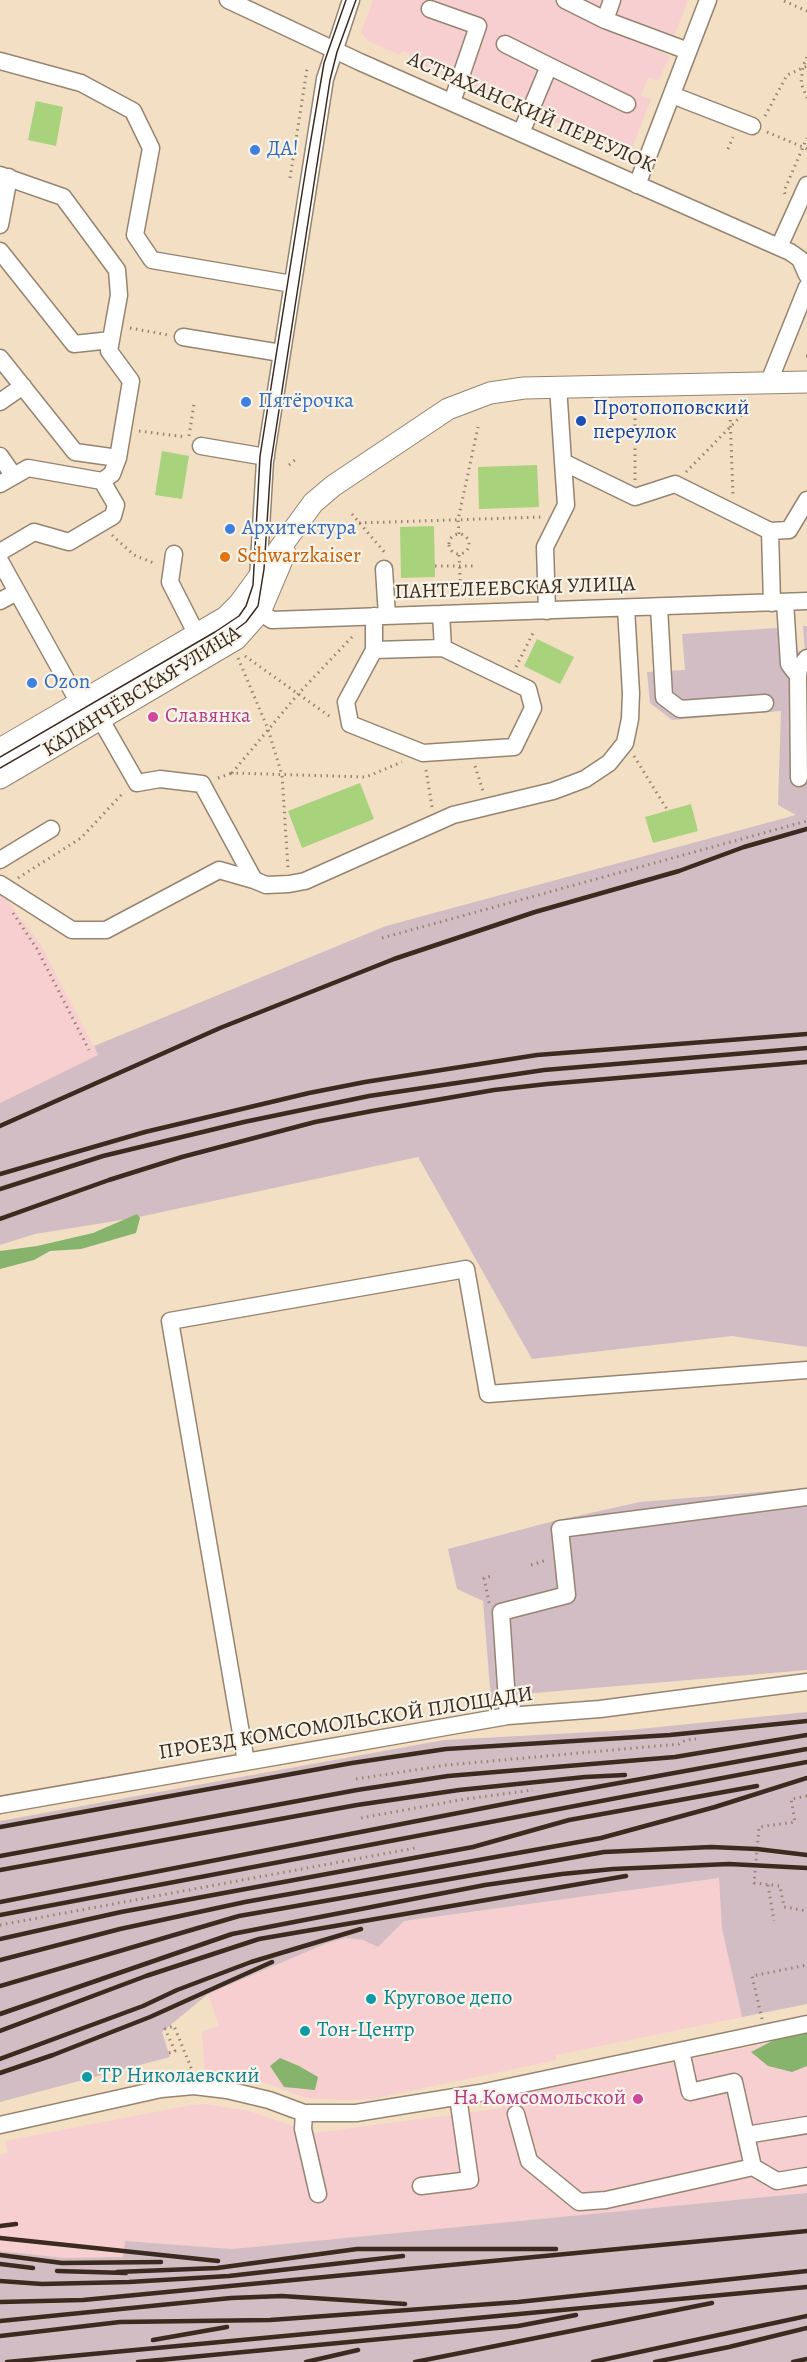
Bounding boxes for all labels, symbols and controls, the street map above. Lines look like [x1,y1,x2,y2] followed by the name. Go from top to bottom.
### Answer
[404,47,658,179] street label: АСТРАХАНСКИЙ ПЕРЕУЛОК
[267,137,299,163] place label: ДА!
[248,143,262,157] marker: ДА!
[258,389,354,415] place label: Пятёрочка
[239,395,253,409] marker: Пятёрочка
[593,396,749,446] place label: Протопоповский переулок
[574,414,588,428] marker: Протопоповский переулок
[242,516,356,542] place label: Архитектура
[223,522,237,536] marker: Архитектура
[237,544,361,570] place label: Schwarzkaiser
[218,550,232,564] marker: Schwarzkaiser
[394,572,636,606] street label: ПАНТЕЛЕЕВСКАЯ УЛИЦА
[39,621,245,763] street label: КАЛАНЧЁВСКАЯ УЛИЦА
[44,670,90,696] place label: Ozon
[25,676,39,690] marker: Ozon
[165,704,251,730] place label: Славянка
[146,710,160,724] marker: Славянка
[157,1682,535,1766] street label: ПРОЕЗД КОМСОМОЛЬСКОЙ ПЛОЩАДИ
[383,1986,512,2012] place label: Круговое депо
[364,1992,378,2006] marker: Круговое депо
[317,2018,415,2044] place label: Тон-Центр
[298,2024,312,2038] marker: Тон-Центр
[99,2064,260,2090] place label: ТР Николаевский
[80,2070,94,2084] marker: ТР Николаевский
[453,2086,626,2112] place label: На Комсомольской
[631,2092,645,2106] marker: На Комсомольской

